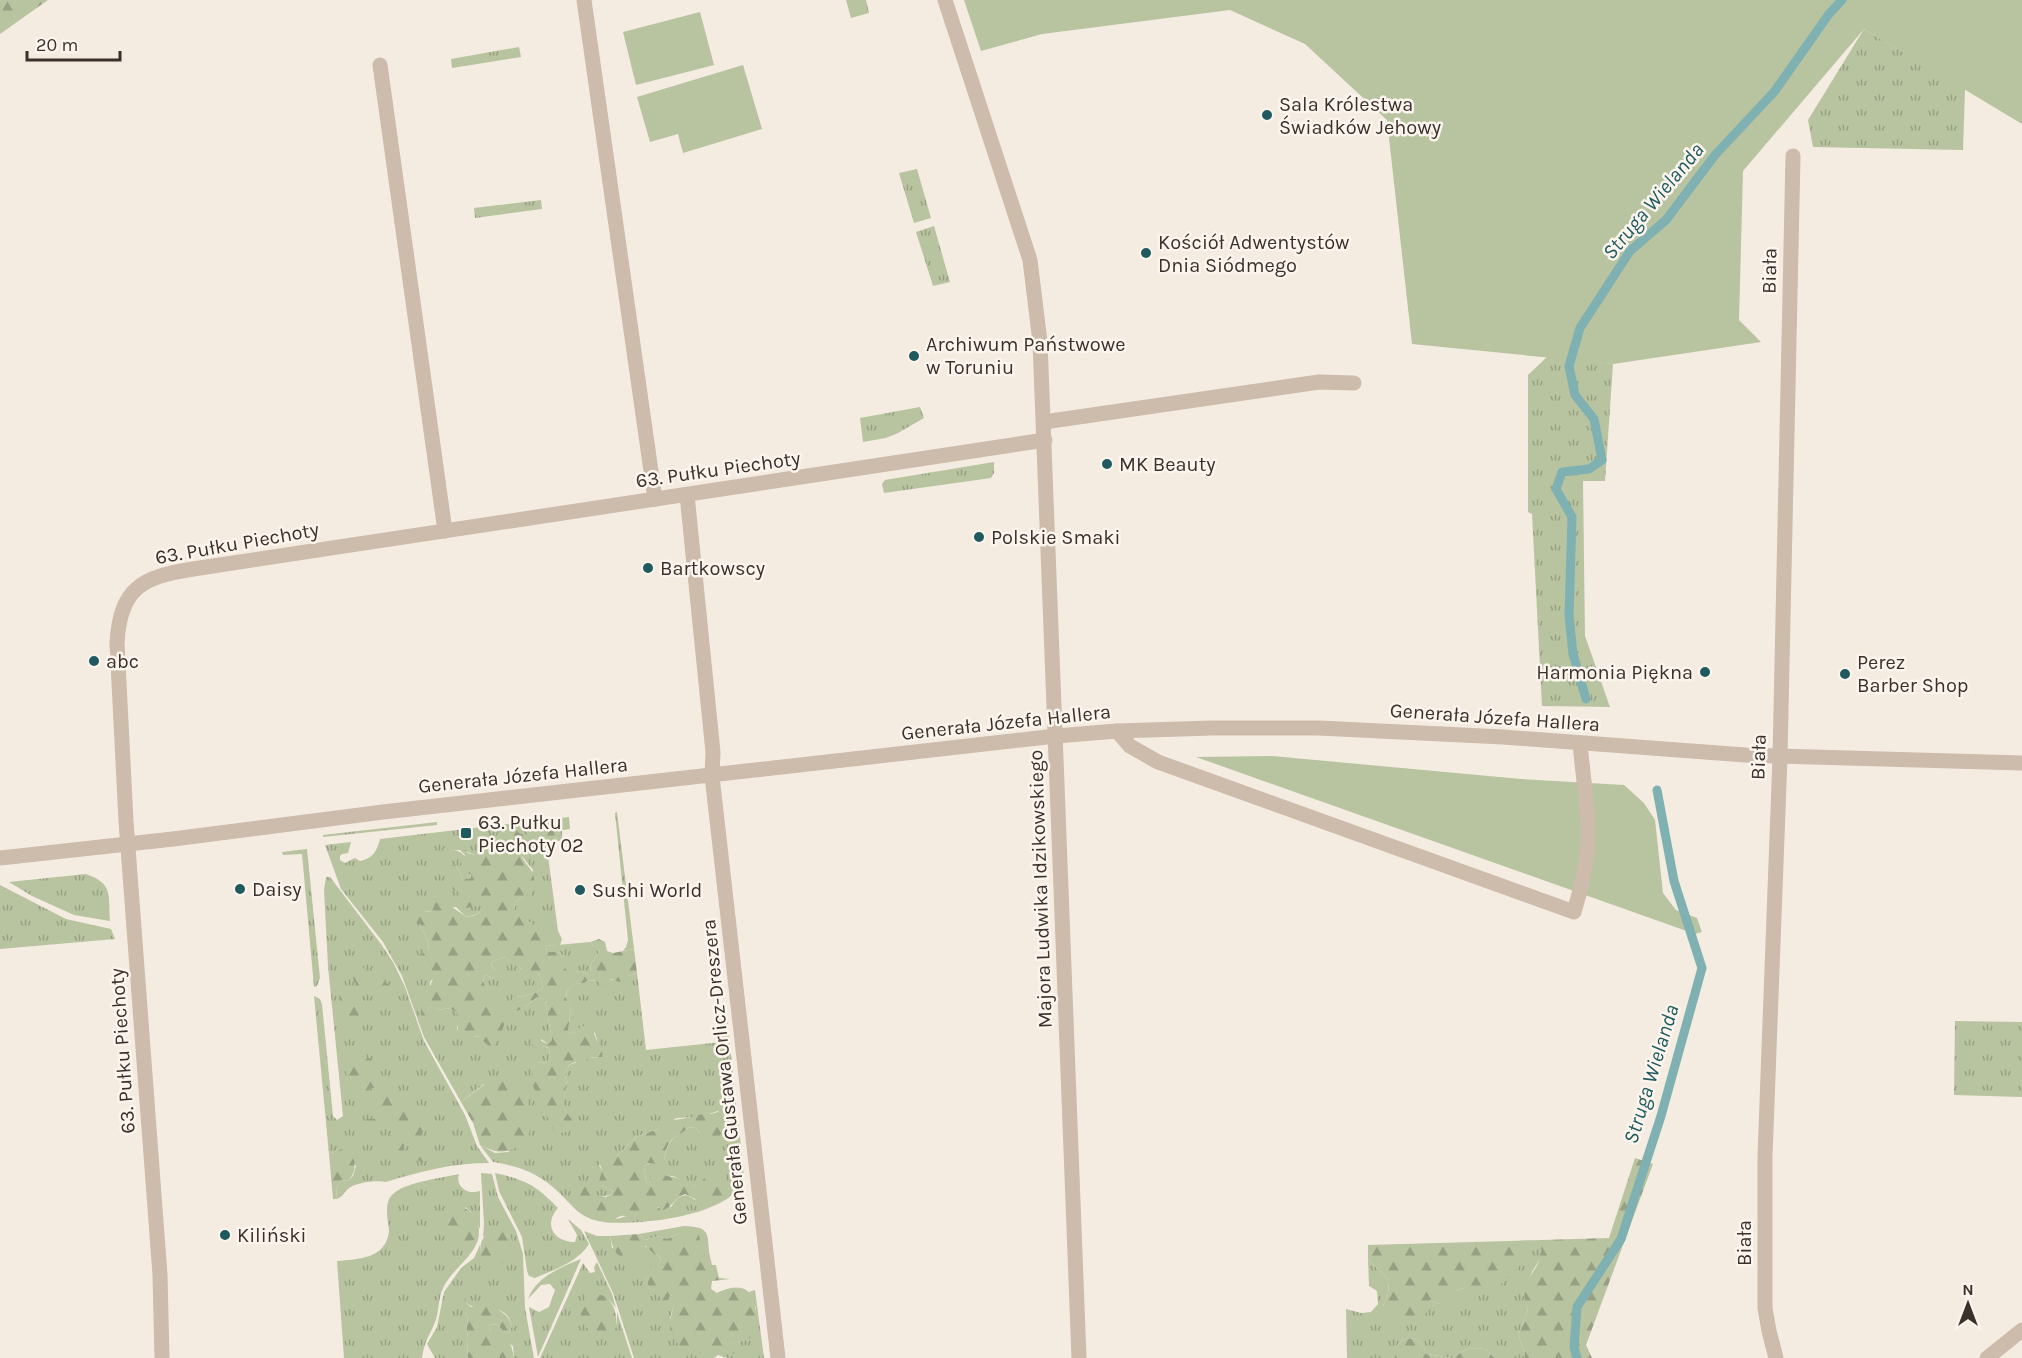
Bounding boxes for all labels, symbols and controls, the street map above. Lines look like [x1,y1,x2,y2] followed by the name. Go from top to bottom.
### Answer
[27,24,120,62] scale bar
[36,34,78,56] text: 20 m
[1279,93,1441,139] place label: Sala Królestwa Świadków Jehowy
[1260,108,1274,122] marker: Sala Królestwa Świadków Jehowy
[1597,138,1709,264] water label: Struga Wielanda
[1158,231,1350,277] place label: Kościół Adwentystów Dnia Siódmego
[1139,246,1153,260] marker: Kościół Adwentystów Dnia Siódmego
[1758,248,1781,294] street label: Biała
[926,333,1126,379] place label: Archiwum Państwowe w Toruniu
[907,349,921,363] marker: Archiwum Państwowe w Toruniu
[634,447,802,492] street label: 63. Pułku Piechoty
[1119,453,1216,476] place label: MK Beauty
[1100,457,1114,471] marker: MK Beauty
[153,518,321,569] street label: 63. Pułku Piechoty
[991,526,1120,549] place label: Polskie Smaki
[972,530,986,544] marker: Polskie Smaki
[660,557,765,580] place label: Bartkowscy
[641,561,655,575] marker: Bartkowscy
[106,650,139,673] place label: abc
[1857,651,1969,697] place label: Perez Barber Shop
[87,654,101,668] marker: abc
[1536,661,1693,684] place label: Harmonia Piękna
[1698,665,1712,679] marker: Harmonia Piękna
[1838,667,1852,681] marker: Perez Barber Shop
[1389,699,1601,736] street label: Generała Józefa Hallera
[900,700,1112,745] street label: Generała Józefa Hallera
[1746,734,1771,780] street label: Biała
[1024,749,1057,1029] street label: Majora Ludwika Idzikowskiego
[417,753,629,798] street label: Generała Józefa Hallera
[478,811,584,857] place label: 63. Pułku Piechoty 02
[459,826,473,840] marker: 63. Pułku Piechoty 02
[252,878,302,901] place label: Daisy
[592,879,702,902] place label: Sushi World
[233,882,247,896] marker: Daisy
[573,883,587,897] marker: Sushi World
[697,918,752,1226] street label: Generała Gustawa Orlicz-Dreszera
[105,967,140,1135] street label: 63. Pułku Piechoty
[1618,1001,1684,1147] water label: Struga Wielanda
[1733,1220,1756,1266] street label: Biała
[237,1224,306,1247] place label: Kiliński
[218,1228,232,1242] marker: Kiliński
[1938,1274,1998,1334] north arrow
[1962,1280,1974,1299] text: N

